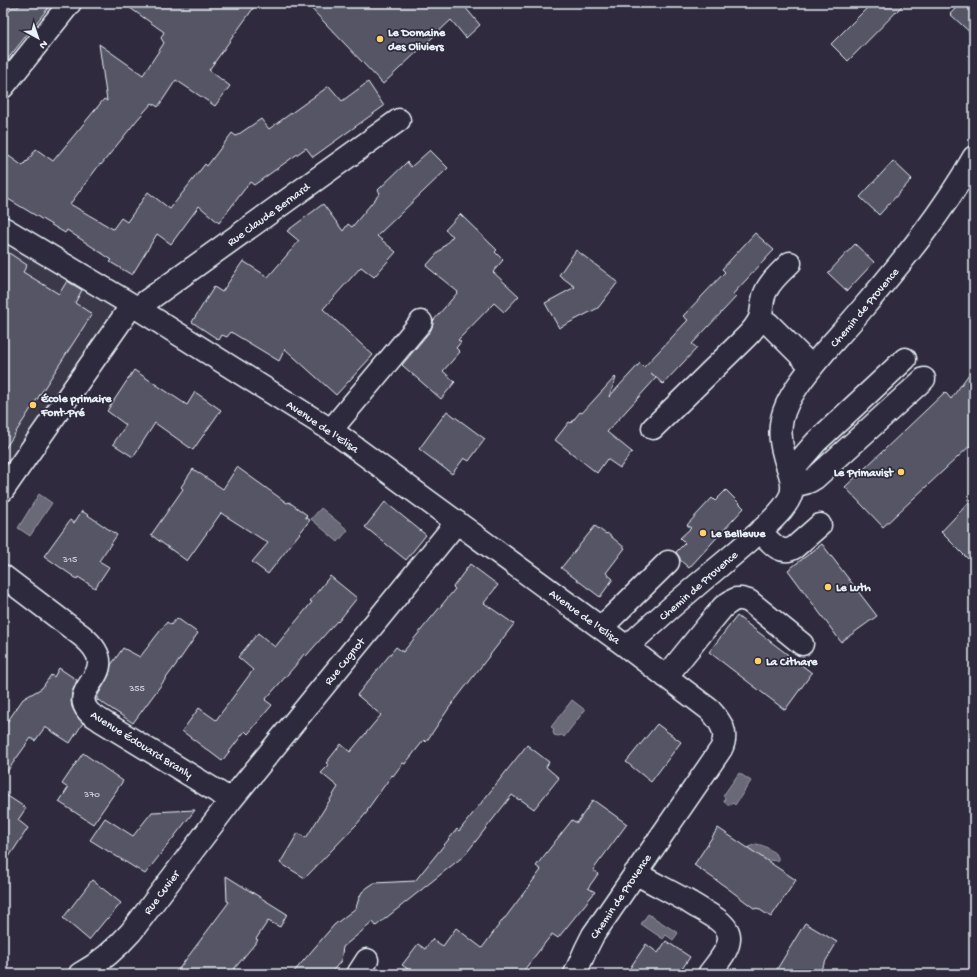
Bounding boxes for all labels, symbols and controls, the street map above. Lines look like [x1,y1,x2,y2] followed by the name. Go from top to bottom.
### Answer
[18,18,58,58] north arrow
[388,27,446,55] place label: Le Domaine des Oliviers
[375,34,385,44] marker: Le Domaine des Oliviers
[37,37,50,51] text: N
[225,180,314,250] street label: Rue Claude Bernard
[828,265,903,351] street label: Chemin de Provence
[40,393,112,421] place label: École primaire Font-Pré
[283,398,361,457] street label: Avenue de l'Elisa
[28,400,38,410] marker: École primaire Font-Pré
[834,467,894,481] place label: Le Primavist
[896,467,906,477] marker: Le Primavist
[698,528,708,538] marker: Le Bellevue
[711,528,766,542] place label: Le Bellevue
[657,548,742,624] street label: Chemin de Provence
[62,554,77,566] house number: 315
[823,582,833,592] marker: Le Luth
[836,582,871,596] place label: Le Luth
[546,587,622,648] street label: Avenue de l'Elisa
[322,635,370,689] street label: Rue Cugnot
[753,656,763,666] marker: La Cithare
[766,656,818,670] place label: La Cithare
[128,683,145,695] house number: 355
[87,709,194,783] street label: Avenue Édouard Branly
[83,789,100,801] house number: 370
[588,851,656,942] street label: Chemin de Provence
[142,867,185,918] street label: Rue Cuvier

